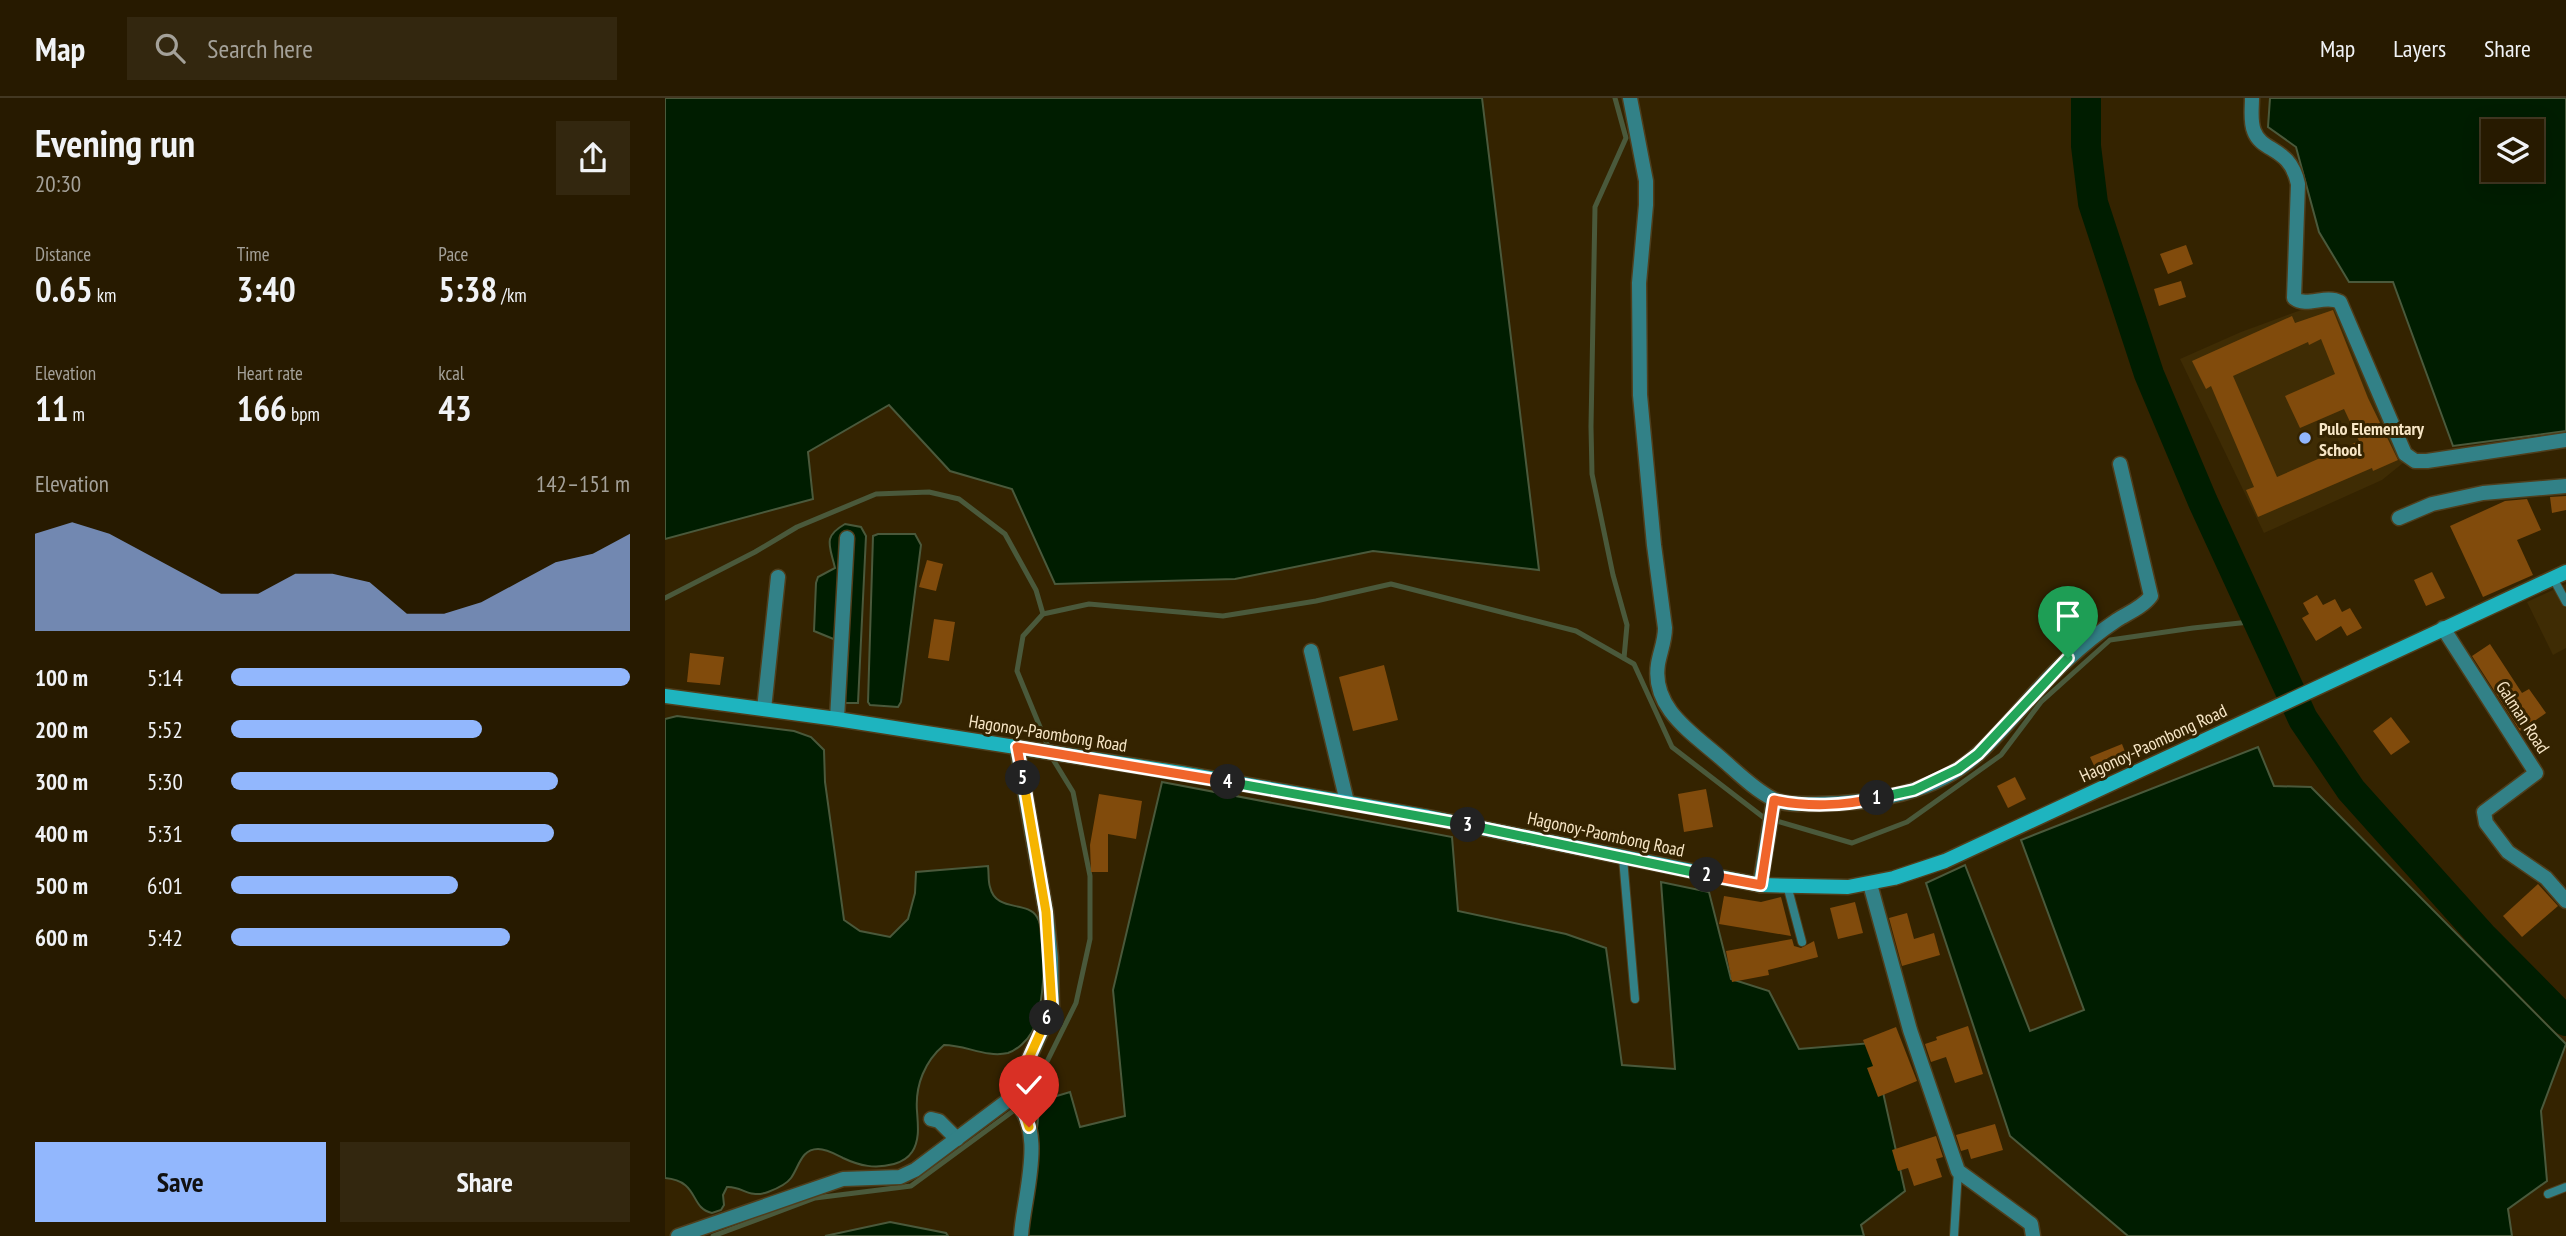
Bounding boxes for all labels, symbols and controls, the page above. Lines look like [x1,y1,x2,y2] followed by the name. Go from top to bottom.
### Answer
[127,17,617,80] search box
[35,27,85,70] text: Map
[151,29,189,67] icon: search
[207,32,313,65] text: Search here
[2320,33,2355,64] text: Map
[2393,33,2446,64] text: Layers
[2484,33,2531,64] text: Share
[35,118,195,167] text: Evening run
[2481,119,2544,182] map controls
[2481,119,2544,182] button: layers
[556,121,630,195] button: share
[35,169,81,198] text: 20:30
[35,242,91,266] text: Distance
[237,242,270,266] text: Time
[438,242,468,266] text: Pace
[35,266,93,312] text: 0.65
[237,266,296,312] text: 3:40
[438,266,497,312] text: 5:38
[93,283,116,307] text: km
[497,283,527,307] text: /km
[35,361,96,385] text: Elevation
[237,361,303,385] text: Heart rate
[438,361,464,385] text: kcal
[35,385,68,431] text: 11
[237,385,287,431] text: 166
[438,385,472,431] text: 43
[68,402,85,426] text: m
[287,402,320,426] text: bpm
[2319,417,2425,461] place label: Pulo Elementary School
[2297,430,2313,446] marker: Pulo Elementary School
[35,469,109,498] text: Elevation
[536,469,630,498] text: 142–151 m
[2038,586,2098,658] pin
[2049,597,2087,635] icon: arrive
[35,663,88,692] text: 100 m
[147,663,183,692] text: 5:14
[2491,677,2555,757] street label: Galman Road
[2076,699,2230,787] street label: Hagonoy-Paombong Road
[967,709,1129,757] street label: Hagonoy-Paombong Road
[35,715,88,744] text: 200 m
[147,715,183,744] text: 5:52
[1005,760,1041,796] pin: 5
[1211,764,1245,800] pin: 4
[1018,765,1027,789] text: 5
[35,767,88,796] text: 300 m
[147,767,183,796] text: 5:30
[1223,769,1232,793] text: 4
[1859,780,1895,816] pin: 1
[1872,785,1881,809] text: 1
[1525,806,1687,862] street label: Hagonoy-Paombong Road
[1451,808,1485,842] pin: 3
[1463,812,1472,836] text: 3
[35,819,88,848] text: 400 m
[147,819,183,848] text: 5:31
[1689,858,1725,892] pin: 2
[1702,862,1711,886] text: 2
[35,871,88,900] text: 500 m
[147,871,183,900] text: 6:01
[35,923,88,952] text: 600 m
[147,923,183,952] text: 5:42
[1029,1000,1065,1035] pin: 6
[1042,1005,1051,1029] text: 6
[999,1055,1059,1127] pin
[1010,1066,1048,1104] icon: check
[35,1142,326,1222] button: Save
[340,1142,630,1222] button: Share

